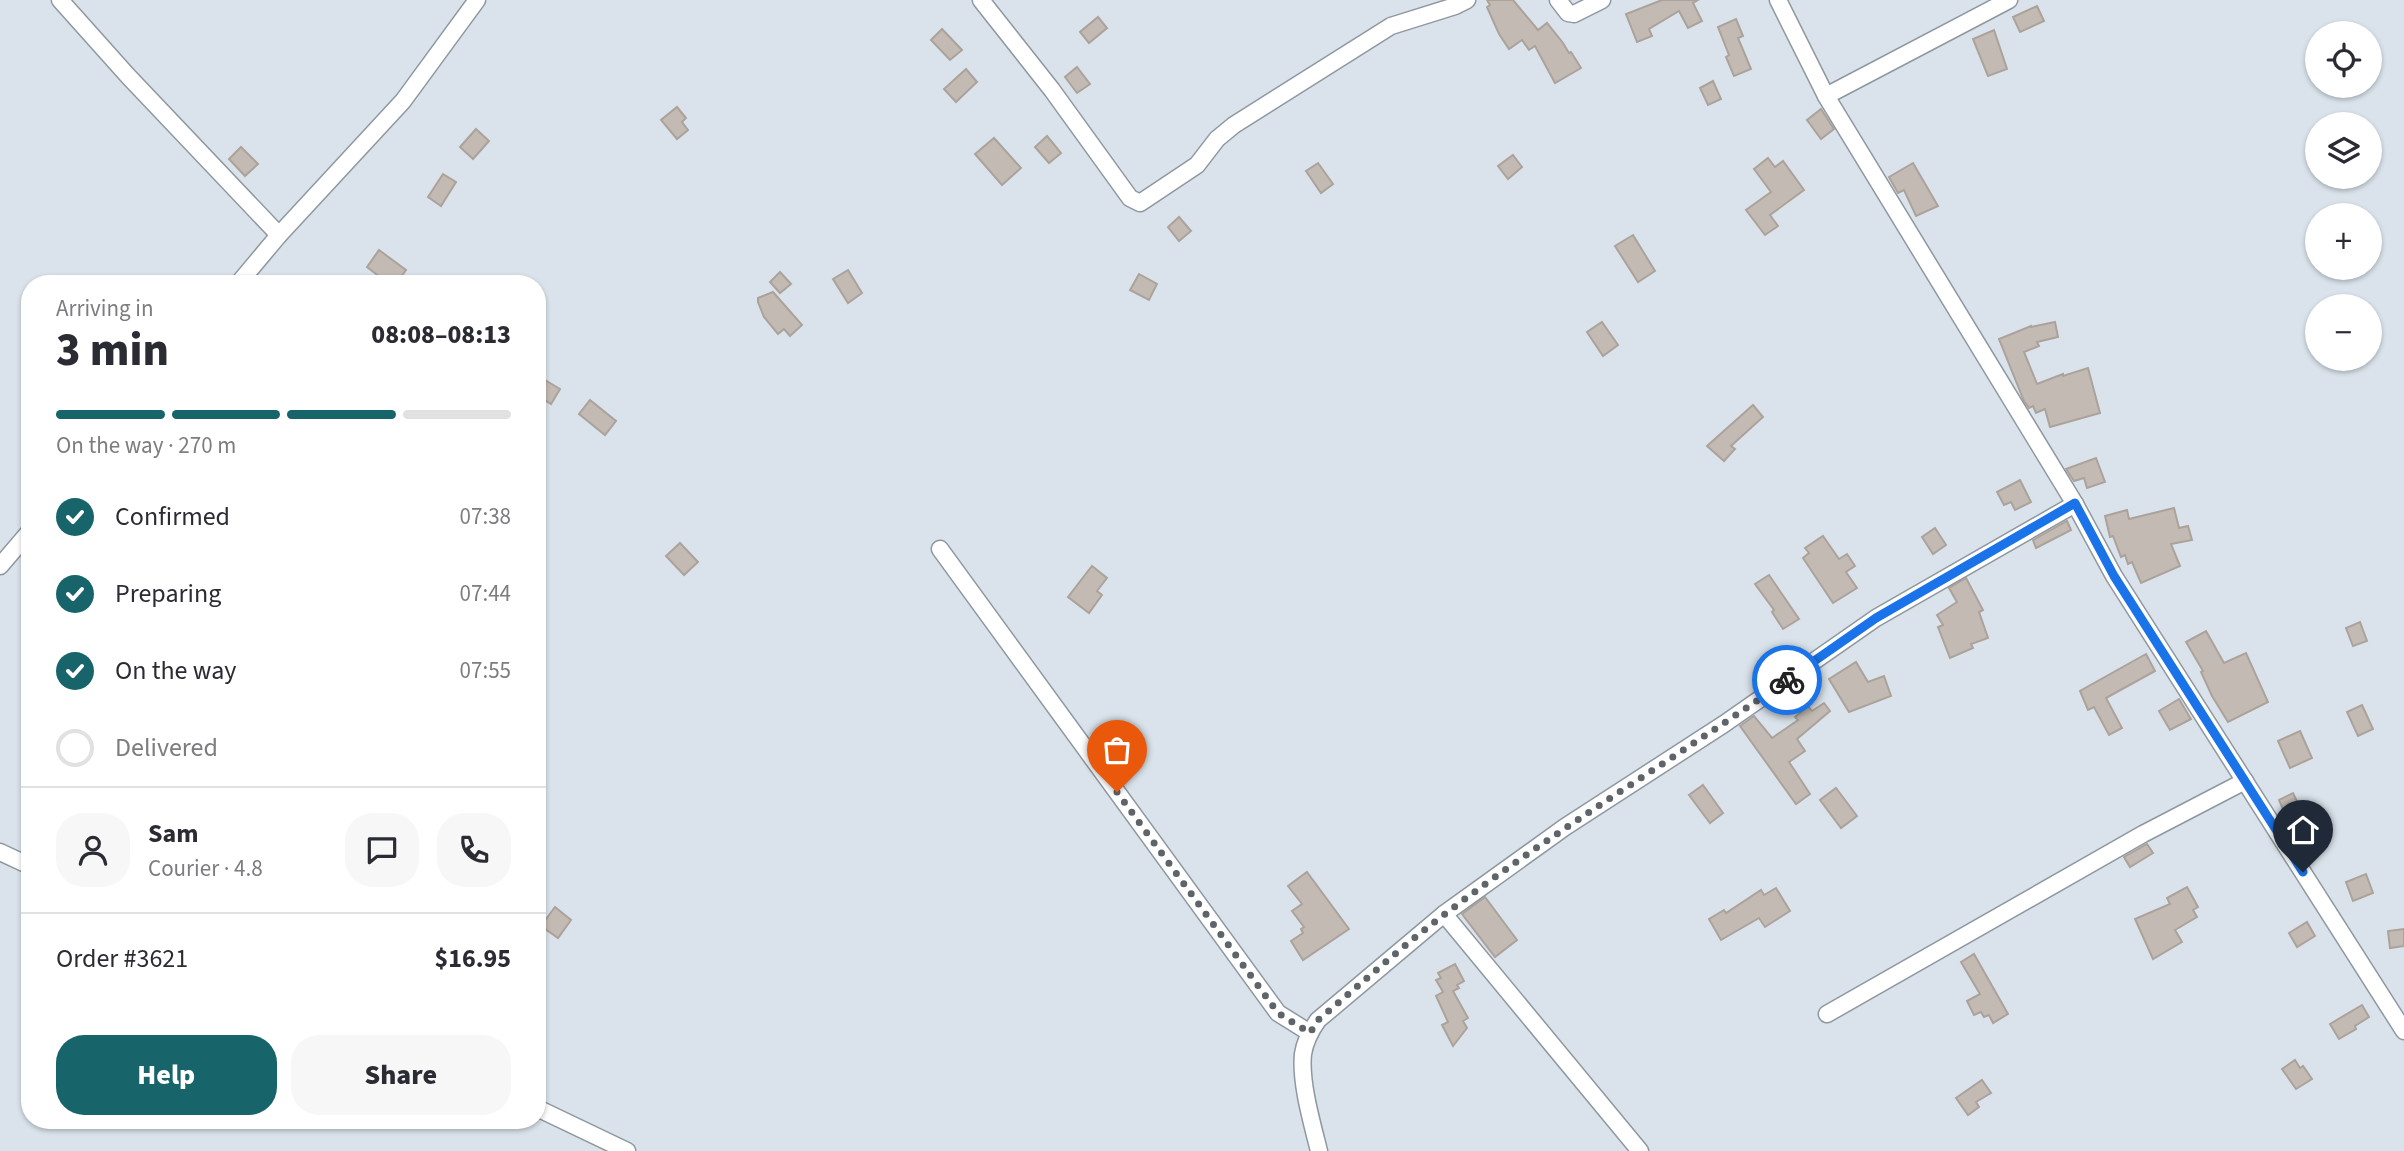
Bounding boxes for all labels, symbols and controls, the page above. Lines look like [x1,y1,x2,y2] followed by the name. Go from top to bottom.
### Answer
[2305,21,2382,371] map controls
[2305,21,2382,98] button: locate
[2305,112,2382,189] button: layers
[2305,203,2382,280] button: +
[56,292,154,325] text: Arriving in
[2305,294,2382,371] button: −
[371,316,511,353] text: 08:08–08:13
[56,318,169,383] text: 3 min
[56,429,236,462] text: On the way · 270 m
[56,498,94,536] icon: check
[115,498,230,535] text: Confirmed
[460,500,511,533] text: 07:38
[56,575,94,613] icon: check
[115,575,221,612] text: Preparing
[460,577,511,610] text: 07:44
[1752,645,1822,715] courier
[56,652,94,690] icon: check
[115,652,236,689] text: On the way
[460,654,511,687] text: 07:55
[1768,661,1806,699] icon: bike
[1087,720,1147,792] pin
[115,729,218,766] text: Delivered
[1098,731,1136,769] icon: bag
[2273,800,2333,872] pin
[2284,811,2322,849] icon: home
[56,813,130,887] button: person
[345,813,419,887] button: chat
[437,813,511,887] button: phone
[148,815,198,852] text: Sam
[148,852,263,885] text: Courier · 4.8
[56,940,188,977] text: Order #3621
[435,940,511,977] text: $16.95
[56,1035,277,1115] button: Help
[291,1035,511,1115] button: Share

